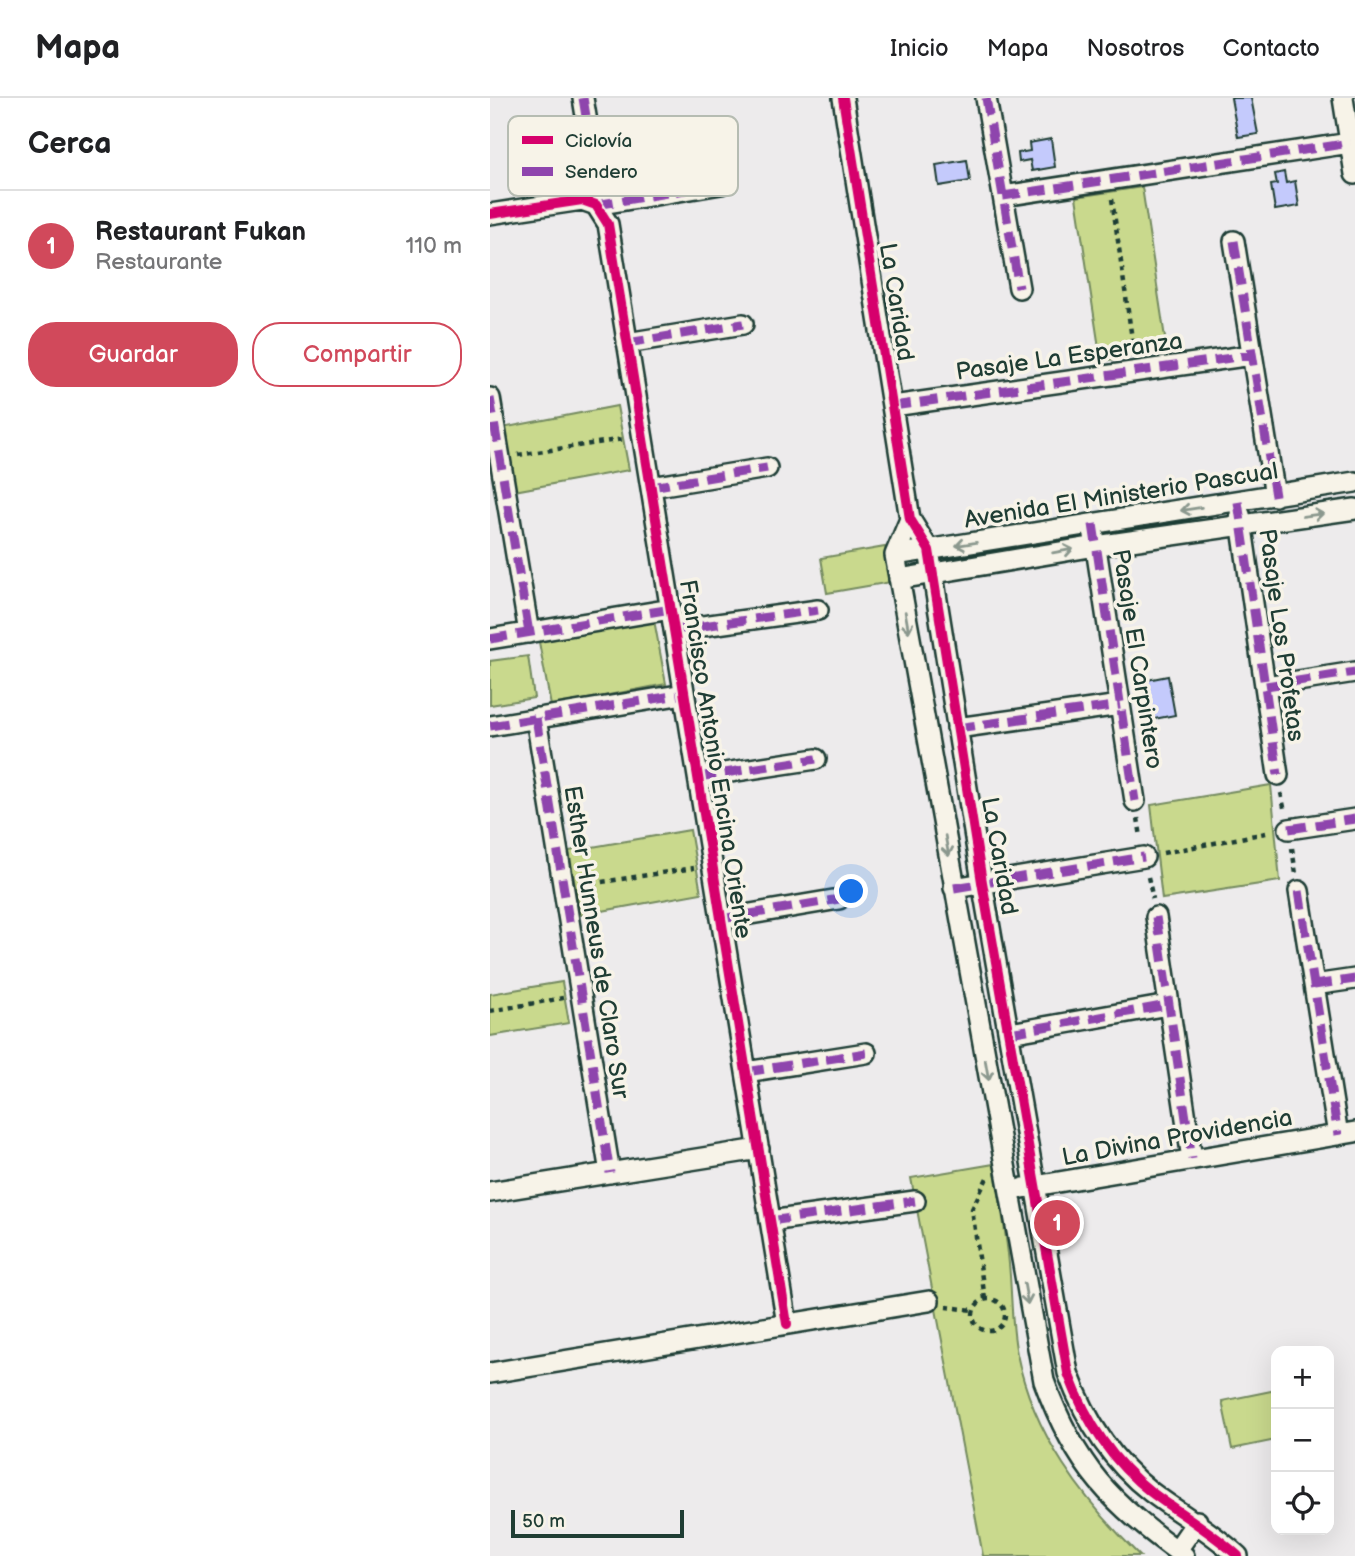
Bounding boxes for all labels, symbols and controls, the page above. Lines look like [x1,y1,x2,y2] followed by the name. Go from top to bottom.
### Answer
[35,28,120,68] text: Mapa
[890,34,949,63] text: Inicio
[987,34,1049,63] text: Mapa
[1087,34,1184,63] text: Nosotros
[1222,34,1320,63] text: Contacto
[508,116,738,196] legend
[28,126,111,162] text: Cerca
[565,130,632,153] text: Ciclovía
[565,161,638,184] text: Sendero
[95,217,306,248] text: Restaurant Fukan
[46,232,56,260] text: 1
[405,232,462,260] text: 110 m
[873,241,920,363] street label: La Caridad
[95,248,222,276] text: Restaurante
[28,322,238,387] button: Guardar
[252,322,462,387] button: Compartir
[954,326,1184,387] street label: Pasaje La Esperanza
[962,456,1280,535] street label: Avenida El Ministerio Pascual
[1180,503,1203,516] one-way arrow
[1301,509,1324,522] one-way arrow
[1252,527,1311,743] street label: Pasaje Los Profetas
[955,538,978,551] one-way arrow
[1051,544,1074,557] one-way arrow
[1106,547,1169,771] street label: Pasaje El Carpintero
[673,578,758,941] street label: Francisco Antonio Encina Oriente
[901,610,914,633] one-way arrow
[557,784,636,1101] street label: Esther Hunneus de Claro Sur
[975,795,1024,917] street label: La Caridad
[941,834,954,857] one-way arrow
[834,874,868,908] your location
[980,1058,994,1081] one-way arrow
[1060,1103,1295,1172] street label: La Divina Providencia
[1034,1197,1080,1249] pin: 1
[1020,1282,1034,1305] one-way arrow
[1271,1346,1334,1535] map controls
[1271,1346,1334,1409] button: +
[1271,1409,1334,1472] button: −
[1271,1472,1334,1535] button: locate
[511,1507,684,1539] scale bar
[522,1510,565,1533] text: 50 m

